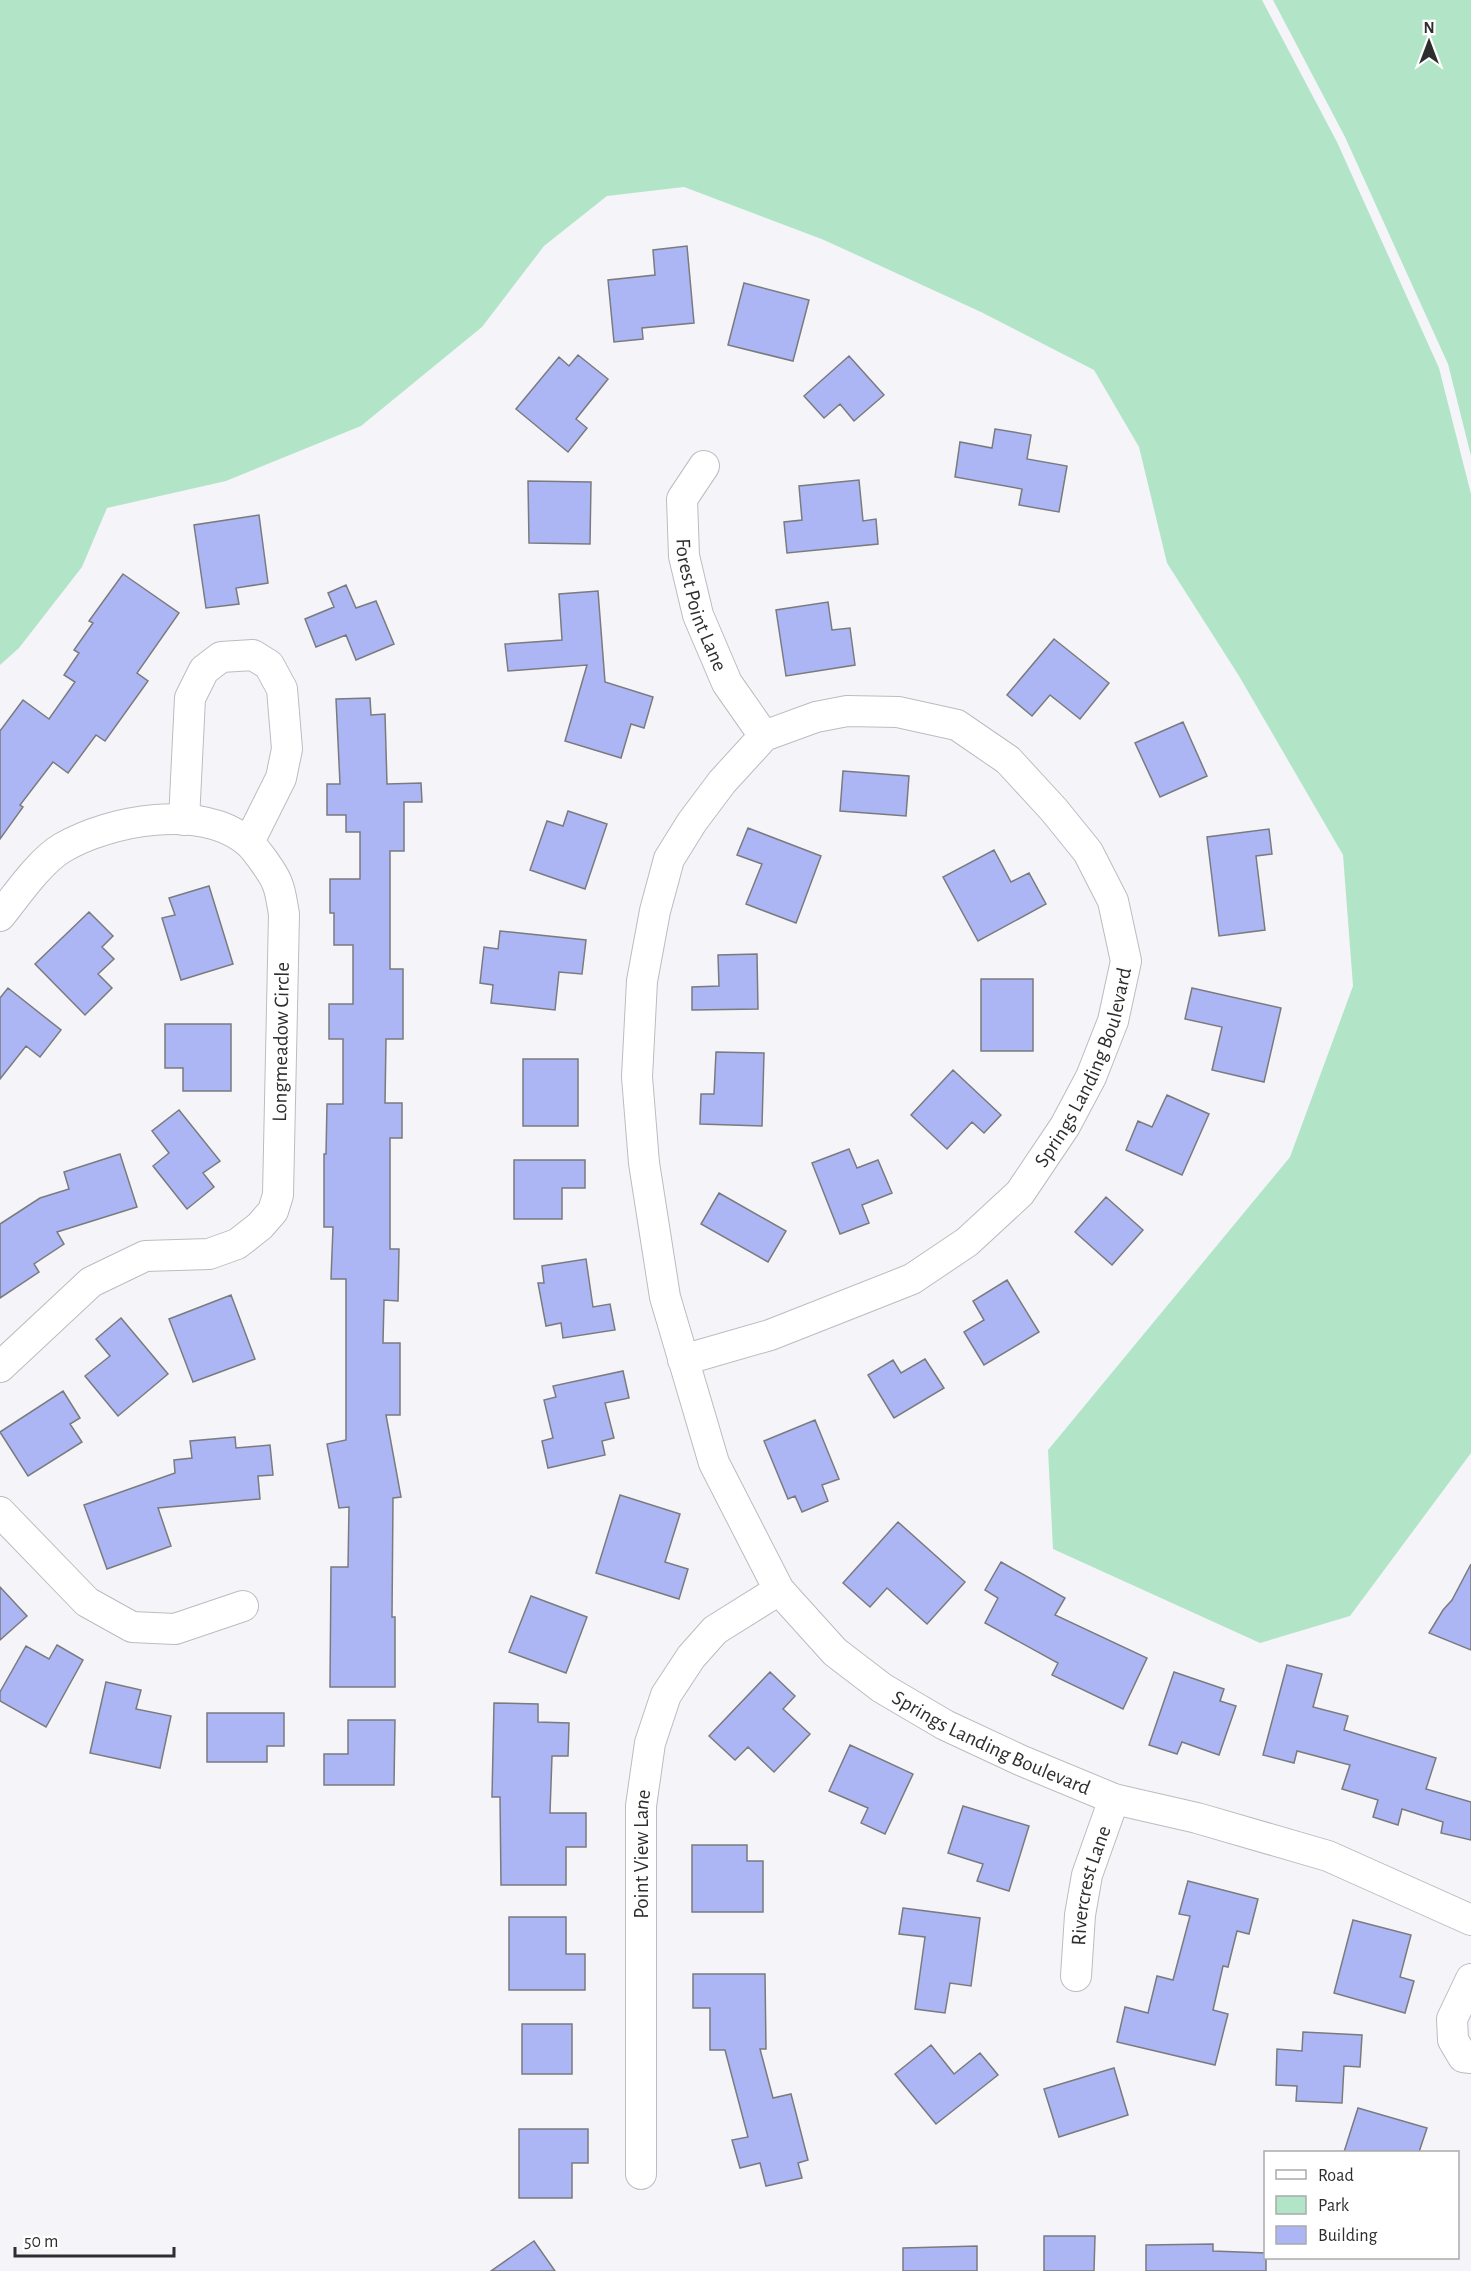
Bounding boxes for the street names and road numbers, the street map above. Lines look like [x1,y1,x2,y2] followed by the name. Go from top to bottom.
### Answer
[673,538,731,674] street label: Forest Point Lane
[269,962,293,1122] street label: Longmeadow Circle
[1030,965,1135,1171] street label: Springs Landing Boulevard
[889,1686,1094,1799] street label: Springs Landing Boulevard
[630,1788,654,1919] street label: Point View Lane
[1068,1823,1114,1946] street label: Rivercrest Lane

